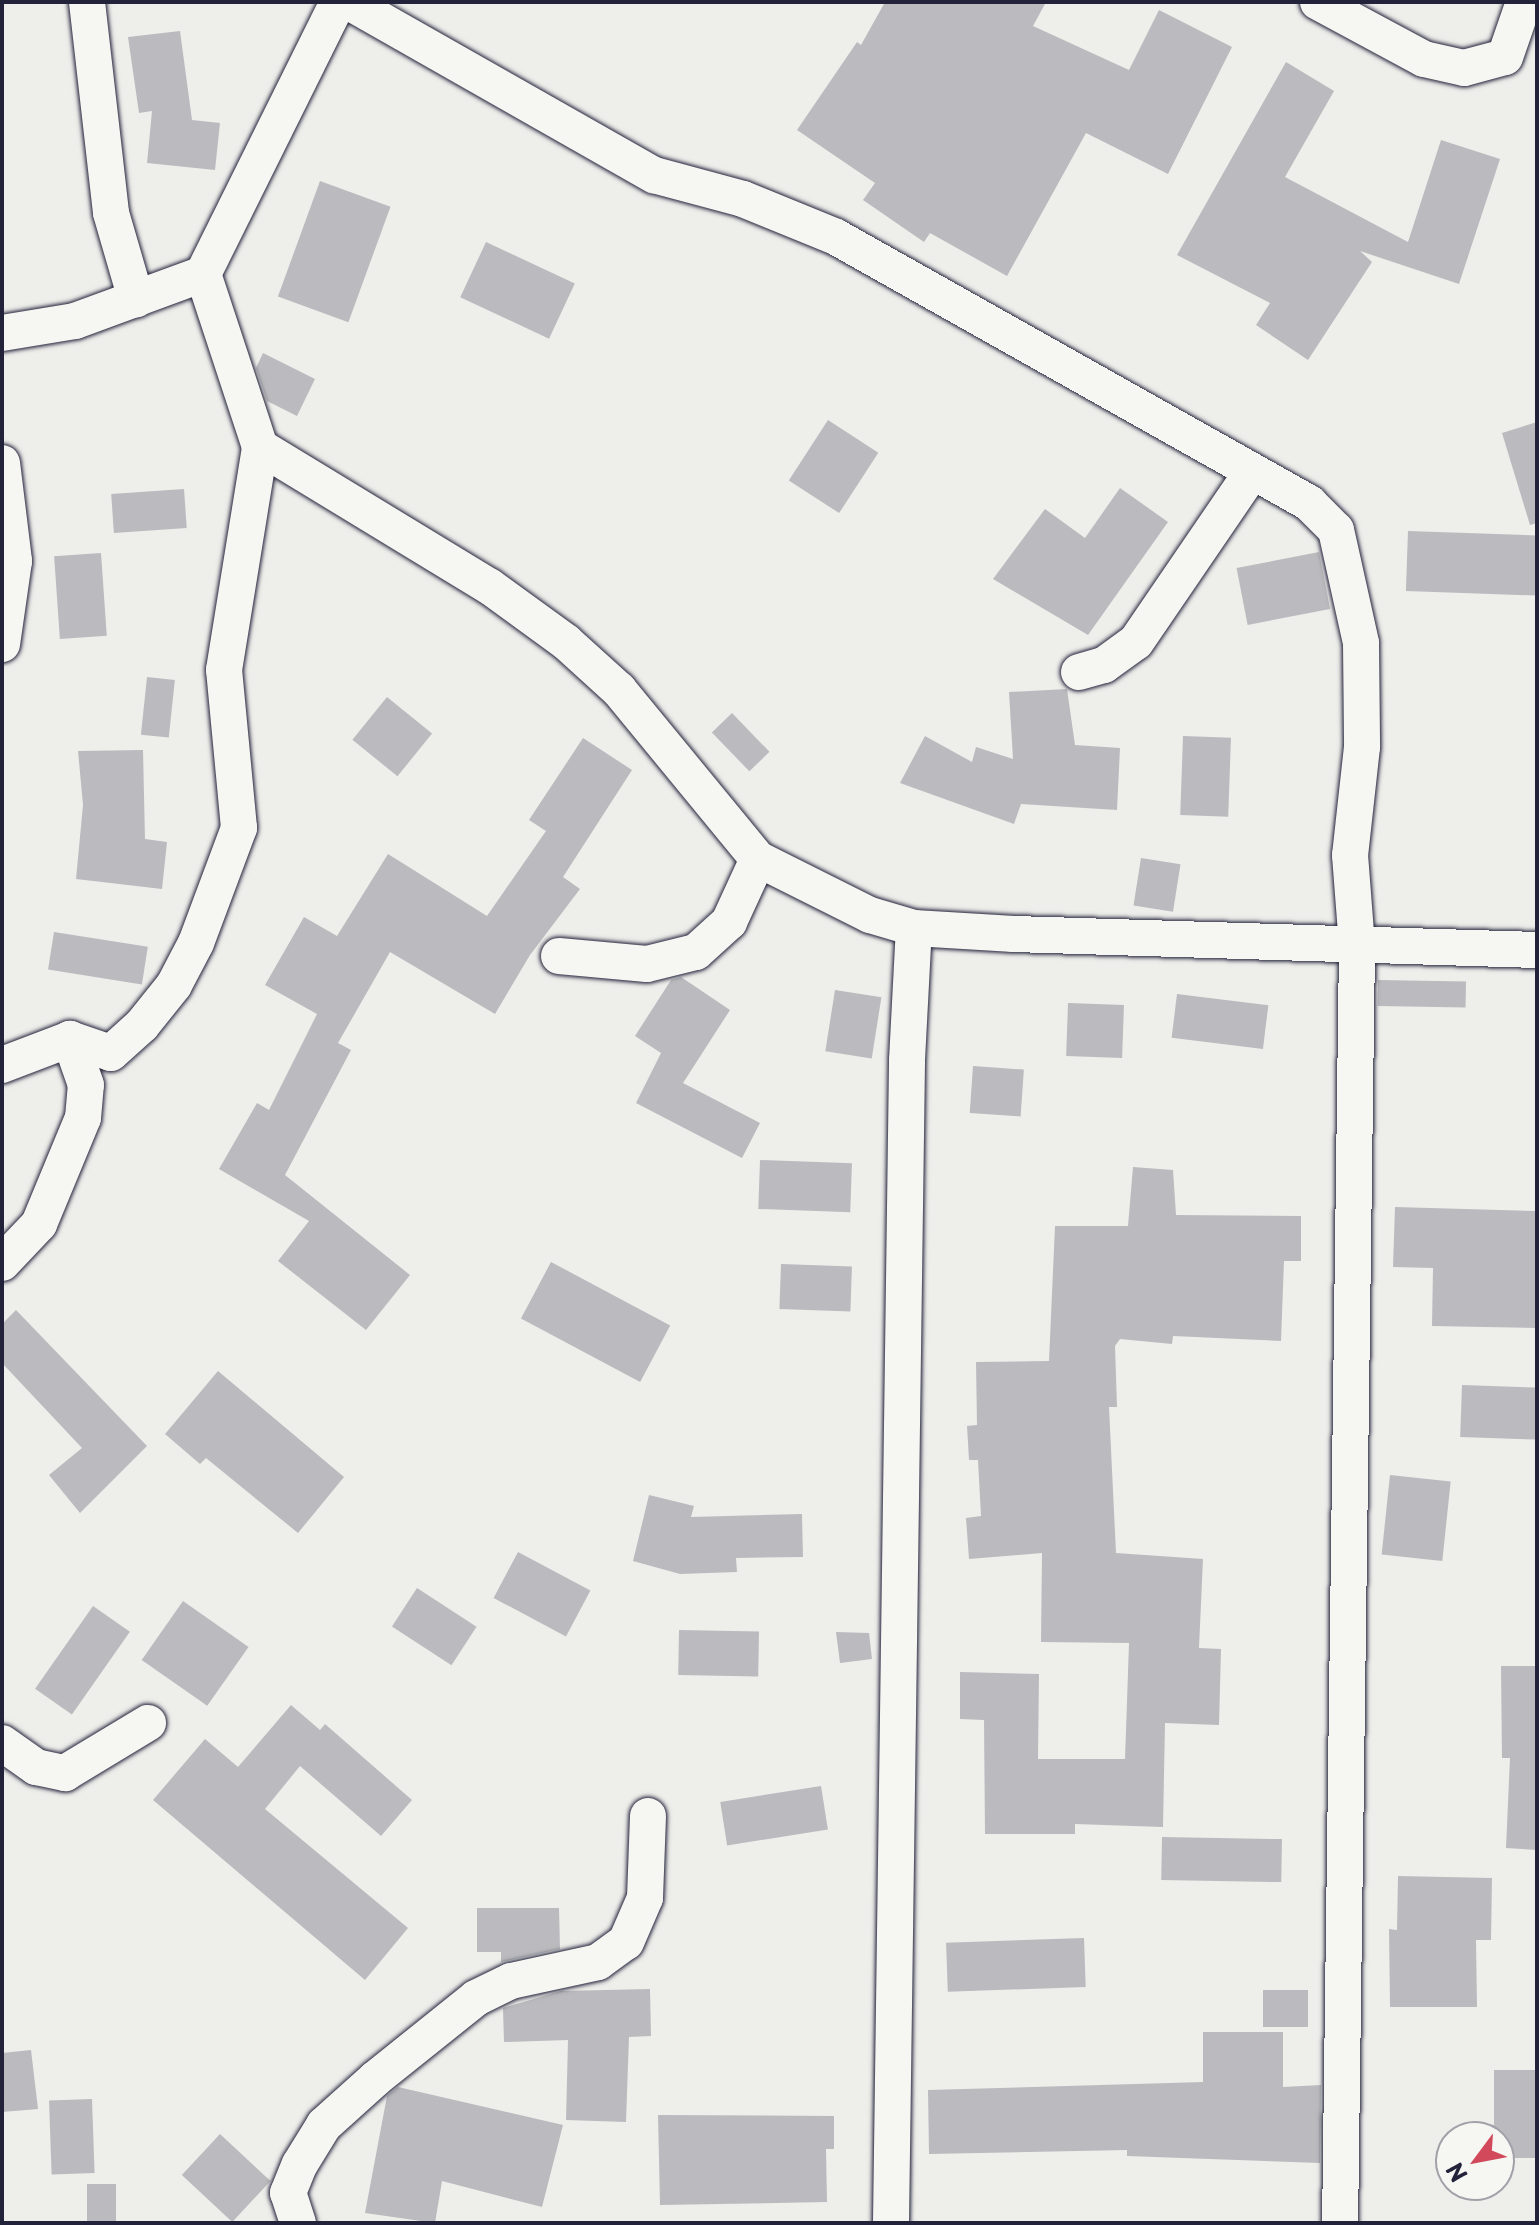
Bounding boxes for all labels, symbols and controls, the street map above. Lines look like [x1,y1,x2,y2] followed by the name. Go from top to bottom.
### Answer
[1435,2121,1515,2201] north arrow
[1437,2157,1475,2189] text: N

